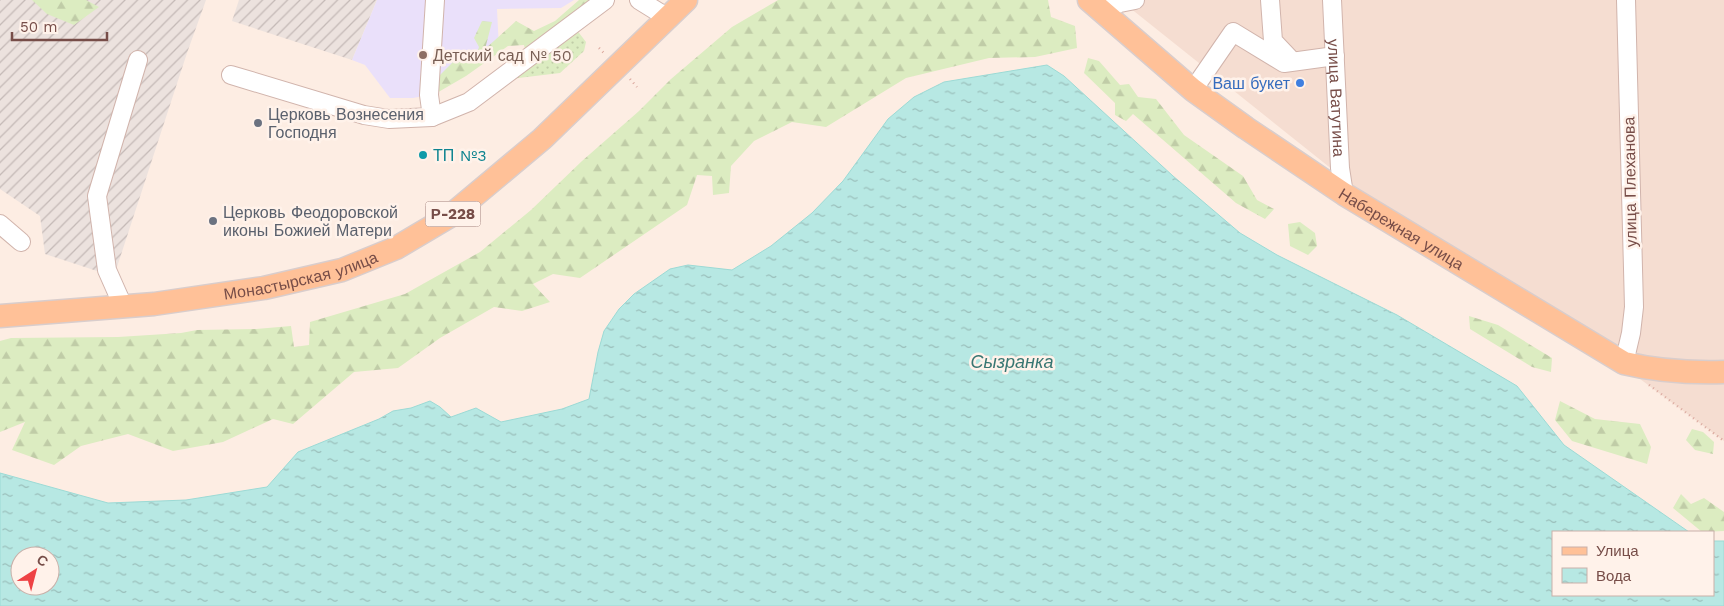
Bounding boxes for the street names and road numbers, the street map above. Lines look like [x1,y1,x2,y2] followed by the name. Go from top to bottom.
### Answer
[1324,38,1349,157] street label: улица Ватутина
[1619,116,1641,247] street label: улица Плеханова
[1335,184,1467,274] street label: Набережная улица
[426,202,480,226] road number: Р-228
[222,247,380,303] street label: Монастырская улица

